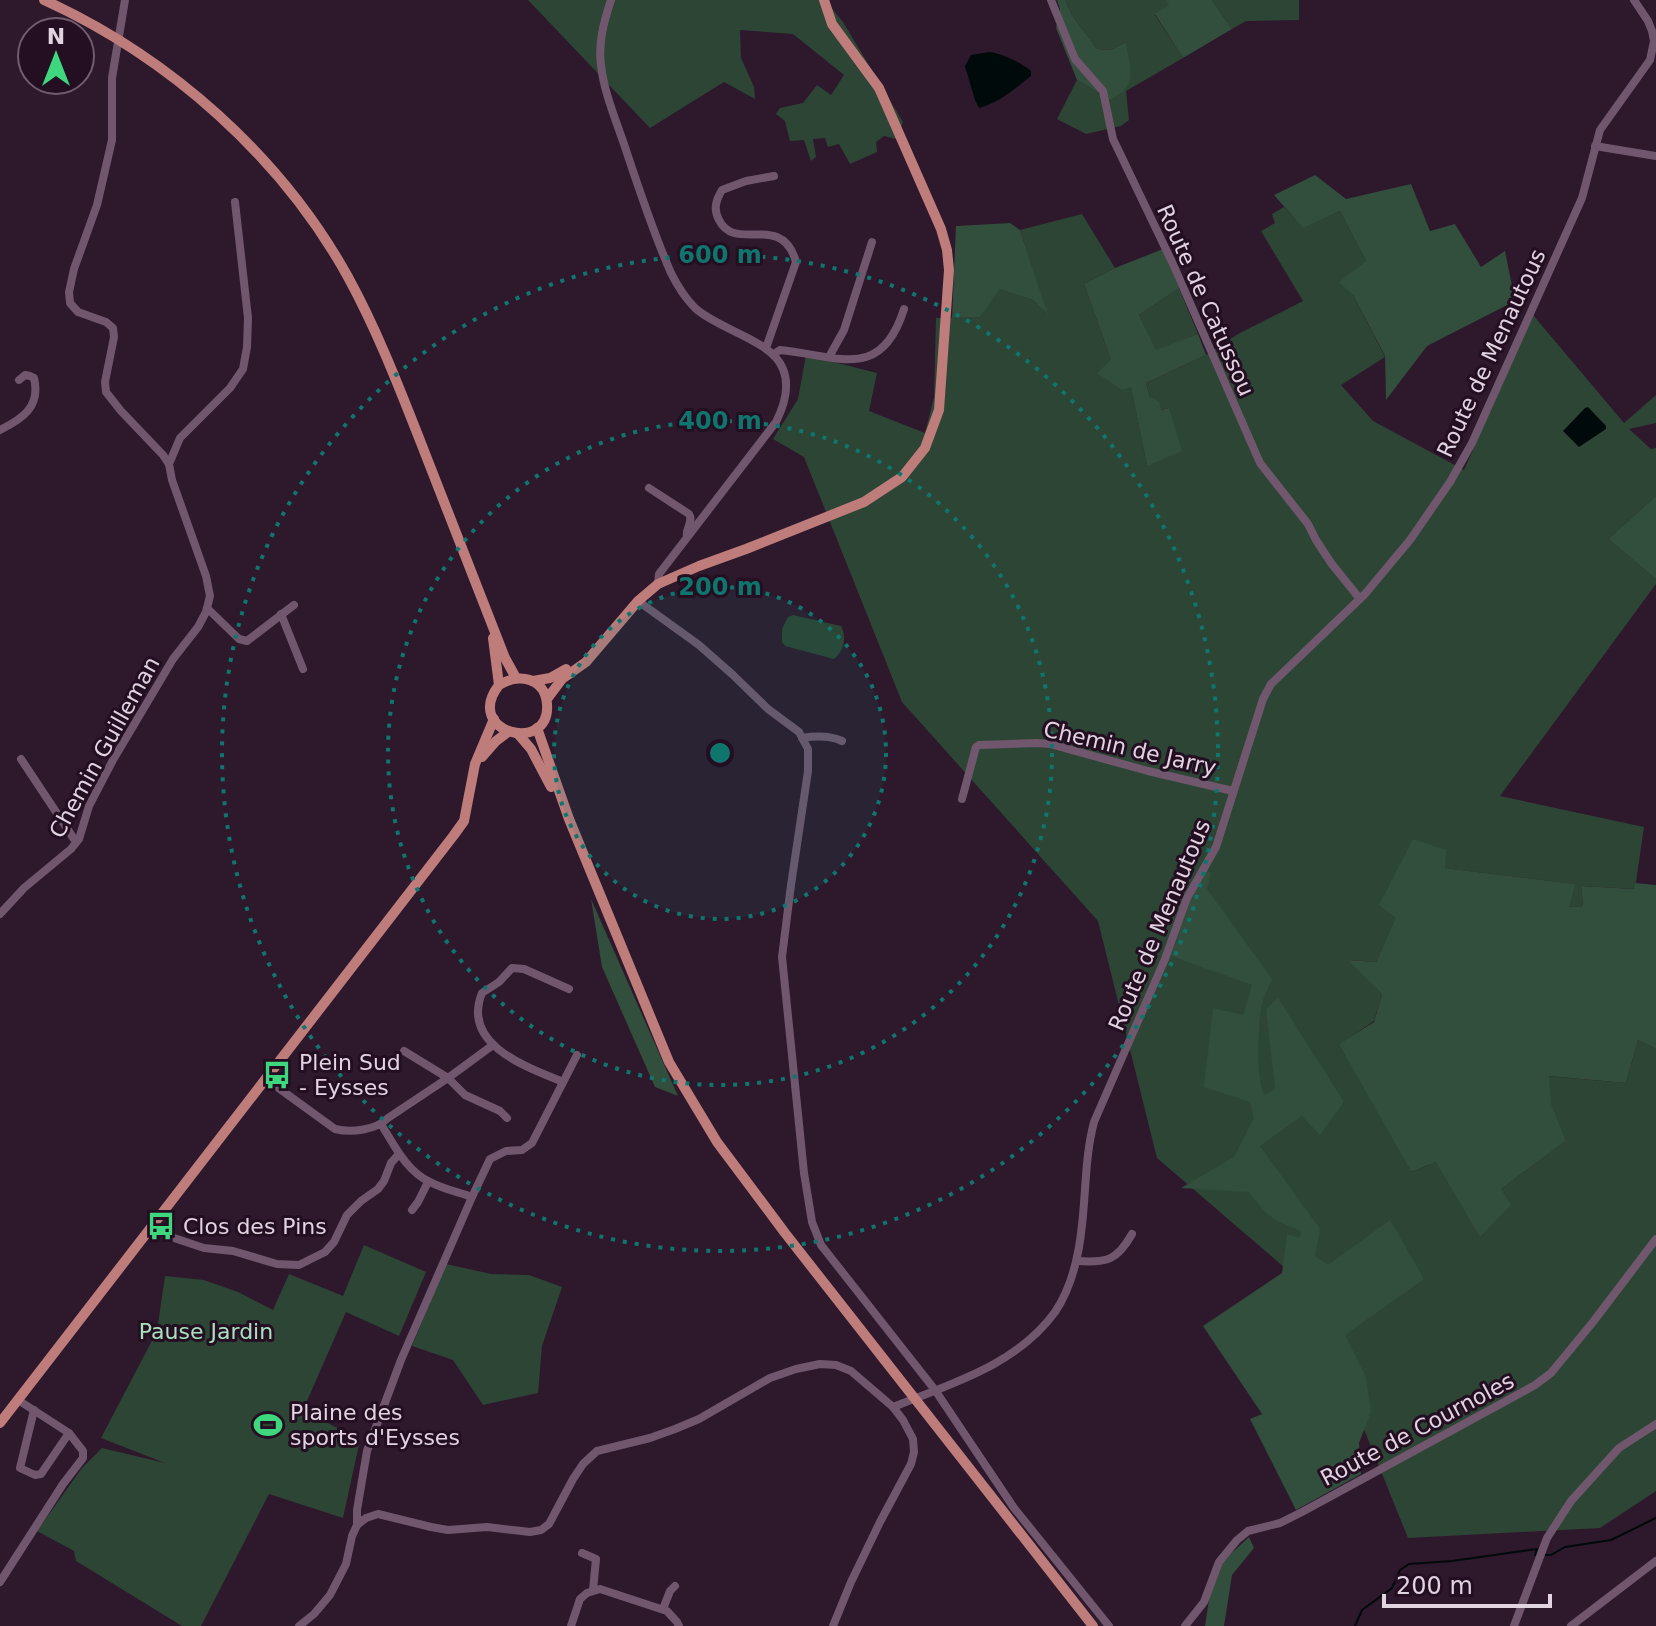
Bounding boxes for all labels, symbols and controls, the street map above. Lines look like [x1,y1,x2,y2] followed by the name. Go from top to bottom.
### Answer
[16,16,96,96] north arrow
[47,24,65,49] text: N
[1152,201,1259,400] street label: Route de Catussou
[678,241,762,269] text: 600 m
[1432,245,1551,461] street label: Route de Menautous
[678,407,762,435] text: 400 m
[678,573,762,601] text: 200 m
[44,652,165,842] street label: Chemin Guilleman
[1041,716,1219,781] street label: Chemin de Jarry
[706,739,734,767] centre of rings
[1104,816,1215,1034] street label: Route de Menautous
[299,1050,401,1100] place label: Plein Sud - Eysses
[262,1060,292,1090] bus stop icon: Plein Sud - Eysses
[146,1211,176,1241] bus stop icon: Clos des Pins
[183,1214,327,1239] place label: Clos des Pins
[139,1319,273,1344] park label: Pause Jardin
[1316,1368,1518,1491] street label: Route de Cournoles
[290,1400,460,1450] place label: Plaine des sports d'Eysses
[253,1410,283,1440] sports icon: Plaine des sports d'Eysses
[1384,1558,1550,1608] scale bar
[1396,1572,1473,1600] text: 200 m

